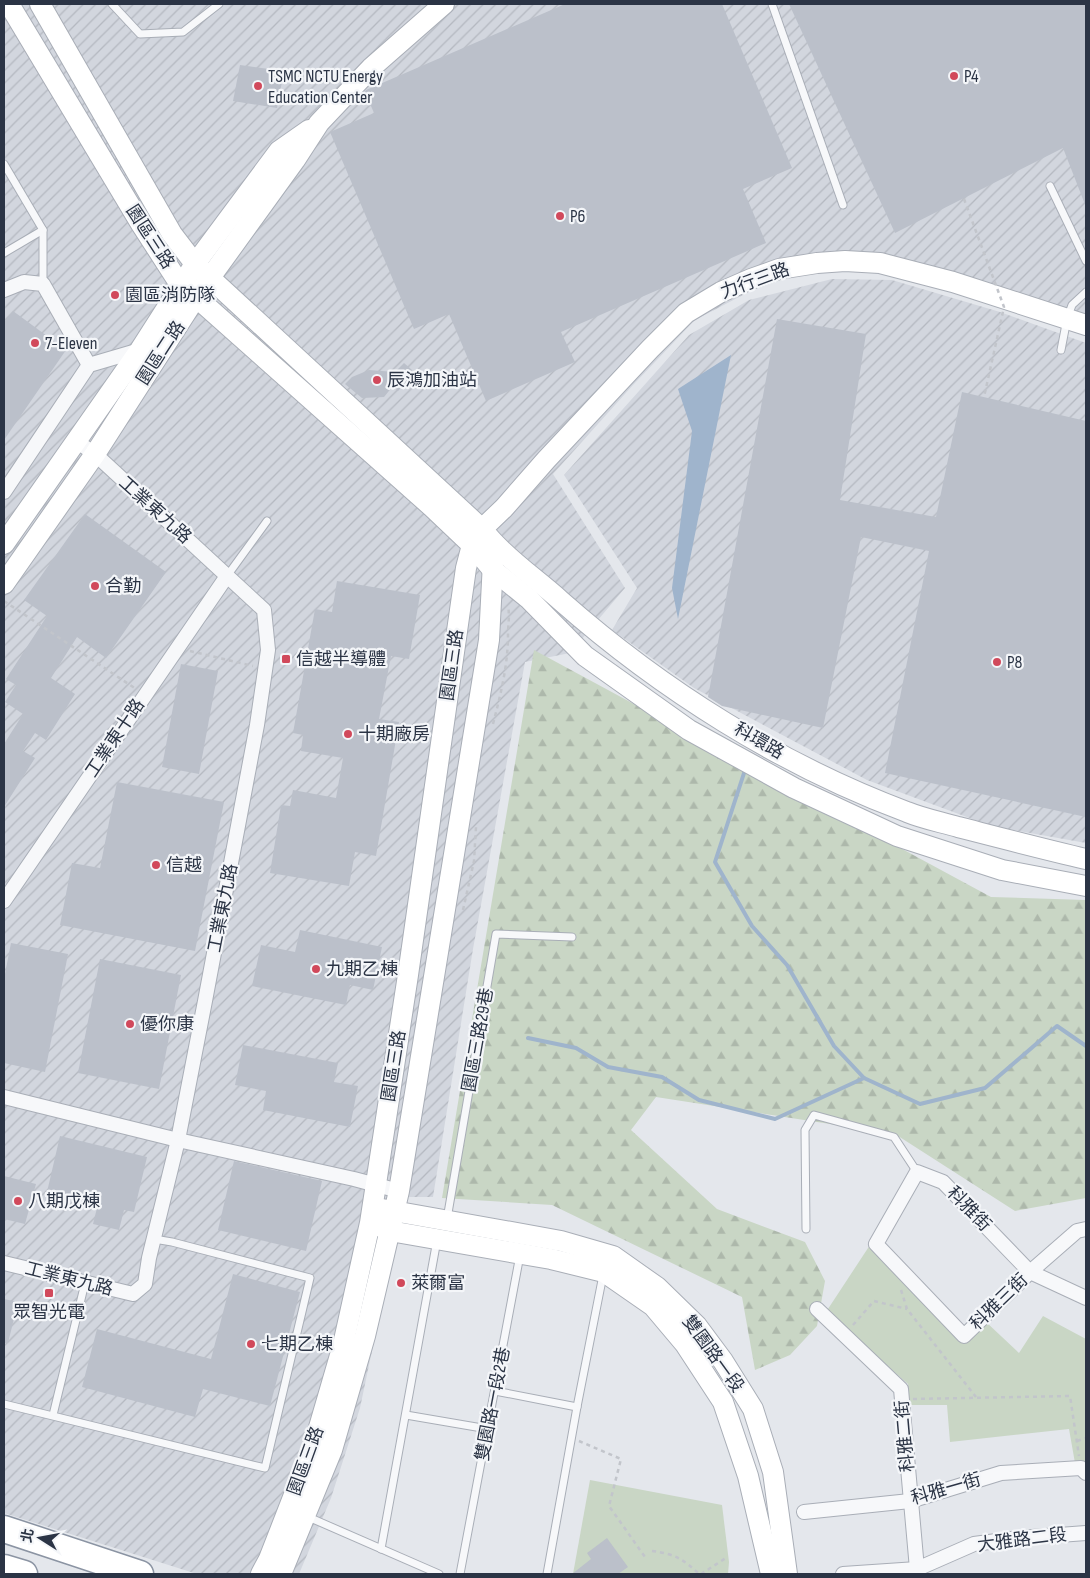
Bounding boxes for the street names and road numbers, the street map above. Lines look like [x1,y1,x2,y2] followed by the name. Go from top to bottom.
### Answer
[122,201,178,273] street label: 園區三路
[718,259,792,303] street label: 力行三路
[133,317,189,389] street label: 園區二路
[115,472,195,548] street label: 工業東九路
[437,628,467,702] street label: 園區三路
[81,695,149,781] street label: 工業東十路
[730,718,788,764] street label: 科環路
[204,862,242,954] street label: 工業東九路
[459,986,497,1094] street label: 園區三路29巷
[378,1029,410,1103] street label: 園區三路
[943,1182,995,1236] street label: 科雅街
[23,1258,115,1300] street label: 工業東九路
[966,1269,1032,1335] street label: 科雅三街
[678,1311,748,1397] street label: 雙園路一段
[472,1345,514,1463] street label: 雙園路一段2巷
[891,1399,919,1473] street label: 科雅二街
[284,1424,328,1498] street label: 園區三路
[909,1469,983,1509] street label: 科雅一街
[976,1524,1068,1556] street label: 大雅路二段

